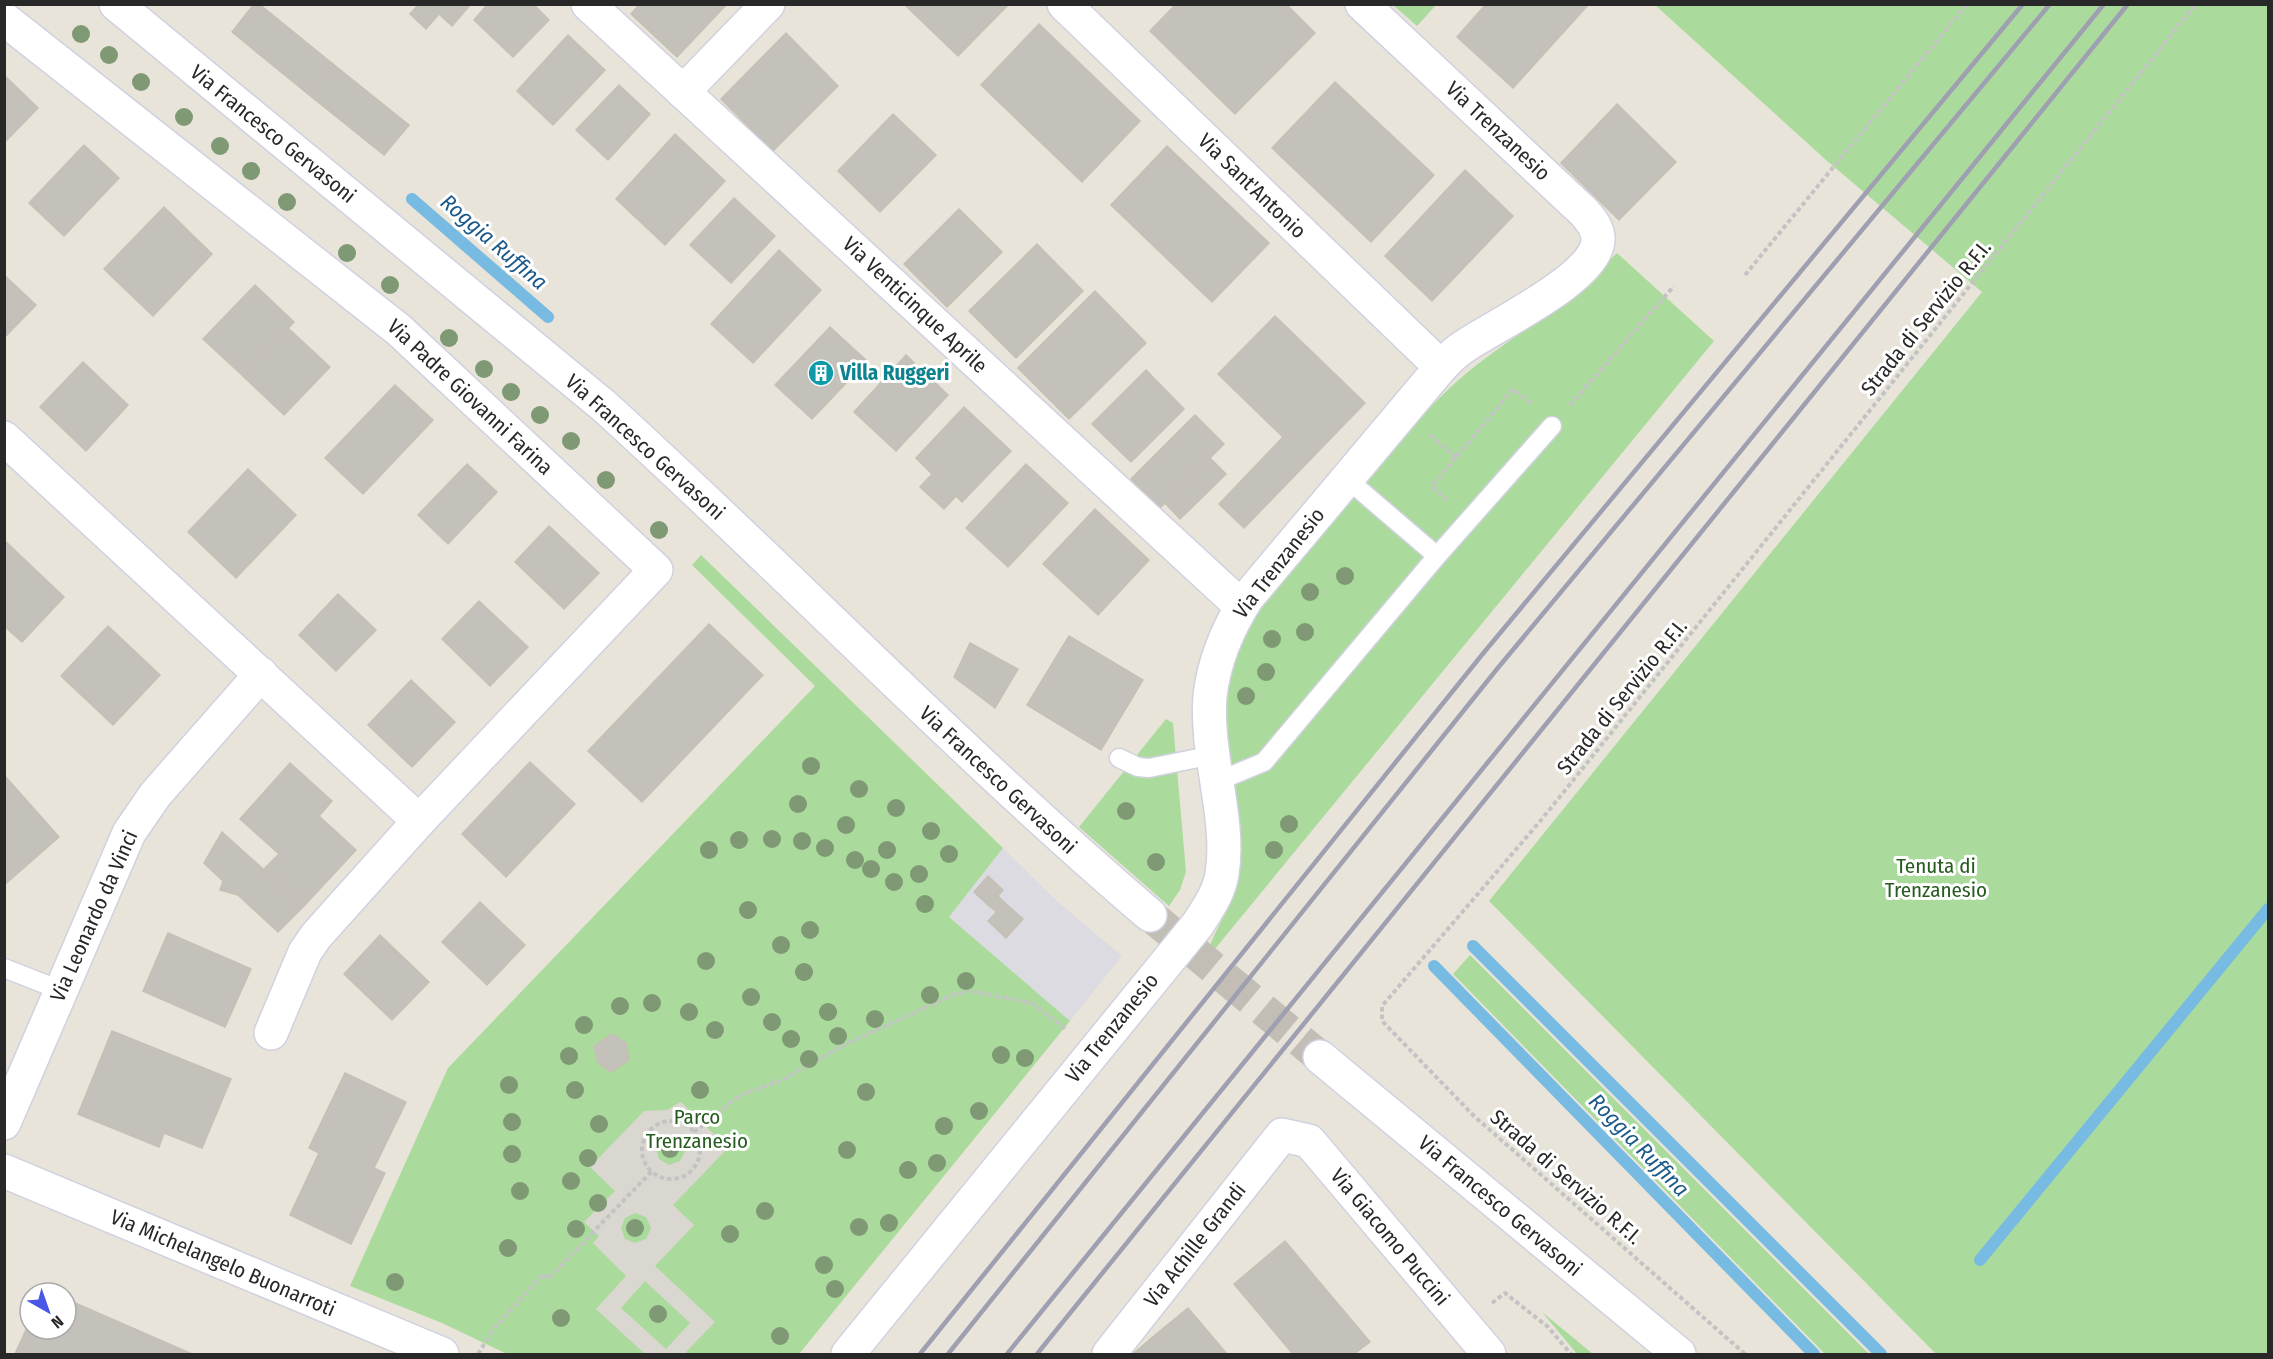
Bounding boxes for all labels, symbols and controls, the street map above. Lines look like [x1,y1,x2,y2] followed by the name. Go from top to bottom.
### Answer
[185,59,361,209] street label: Via Francesco Gervasoni
[1440,76,1556,186] street label: Via Trenzanesio
[1193,128,1311,244] street label: Via Sant'Antonio
[435,188,553,296] water label: Roggia Ruffina
[837,231,993,379] street label: Via Venticinque Aprile
[1855,235,1997,401] street label: Strada di Servizio R.F.I.
[382,314,558,480] street label: Via Padre Giovanni Farina
[806,358,836,388] building icon: Villa Ruggeri
[839,360,950,386] place label: Villa Ruggeri
[560,369,730,525] street label: Via Francesco Gervasoni
[1228,502,1330,624] street label: Via Trenzanesio
[1551,614,1693,780] street label: Strada di Servizio R.F.I.
[914,700,1082,860] street label: Via Francesco Gervasoni
[45,826,143,1006] street label: Via Leonardo da Vinci
[1885,853,1987,903] park label: Tenuta di Trenzanesio
[1060,968,1164,1088] street label: Via Trenzanesio
[1583,1088,1695,1202] water label: Roggia Ruffina
[646,1104,748,1154] park label: Parco Trenzanesio
[1485,1104,1647,1250] street label: Strada di Servizio R.F.I.
[1413,1130,1587,1282] street label: Via Francesco Gervasoni
[1325,1163,1455,1311] street label: Via Giacomo Puccini
[1138,1178,1252,1312] street label: Via Achille Grandi
[106,1204,340,1322] street label: Via Michelangelo Buonarroti
[18,1281,78,1341] north arrow
[48,1312,67,1332] text: N

